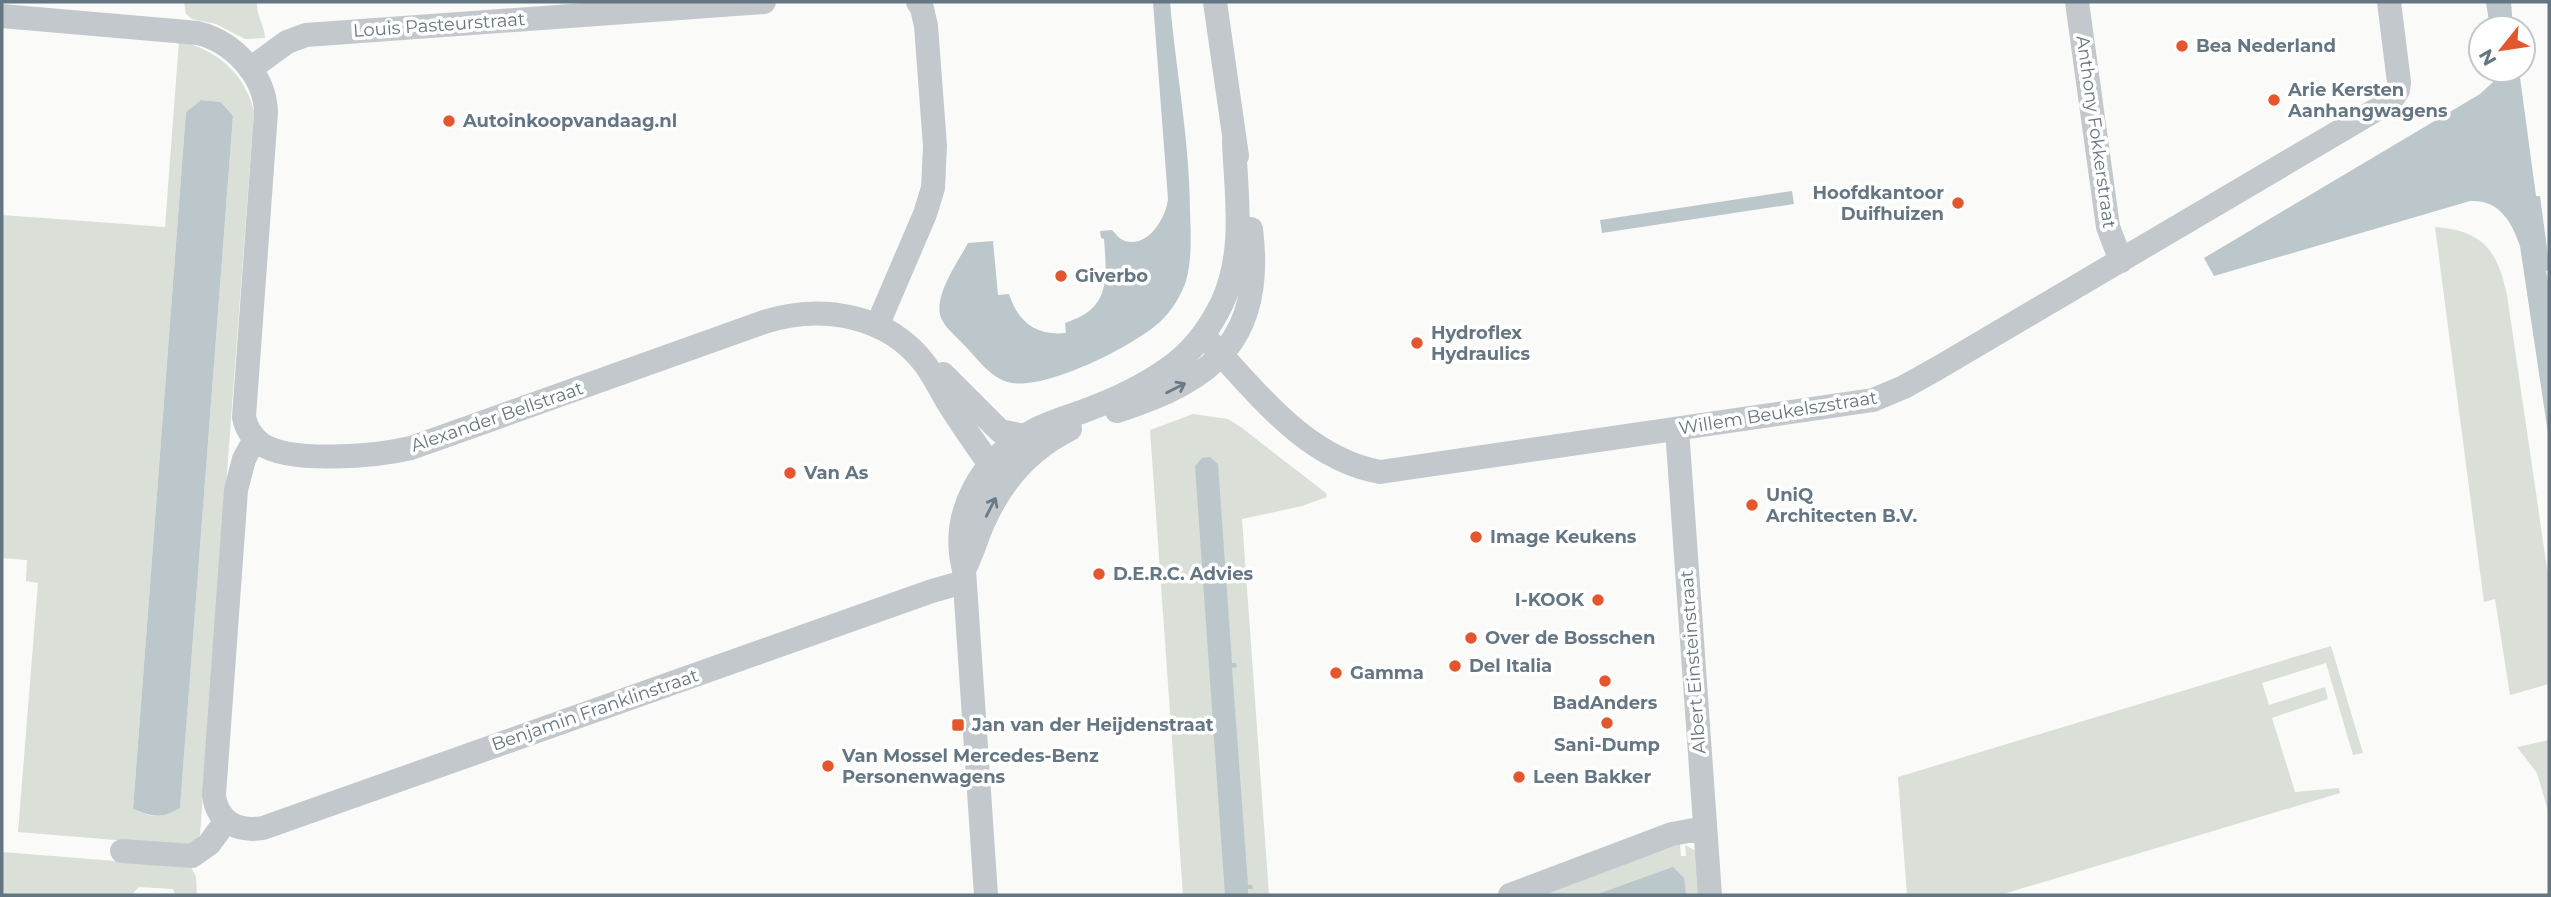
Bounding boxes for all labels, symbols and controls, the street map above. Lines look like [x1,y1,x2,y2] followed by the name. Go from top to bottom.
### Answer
[352,8,526,42] street label: Louis Pasteurstraat
[2467,14,2537,84] north arrow
[2072,34,2120,230] street label: Anthony Fokkerstraat
[2196,35,2336,57] place label: Bea Nederland
[2174,38,2190,54] marker: Bea Nederland
[2474,45,2502,70] text: N
[2287,79,2448,122] place label: Arie Kersten Aanhangwagens
[2266,92,2282,108] marker: Arie Kersten Aanhangwagens
[462,110,677,132] place label: Autoinkoopvandaag.nl
[441,113,457,129] marker: Autoinkoopvandaag.nl
[1813,182,1944,225] place label: Hoofdkantoor Duifhuizen
[1950,195,1966,211] marker: Hoofdkantoor Duifhuizen
[1075,265,1148,287] place label: Giverbo
[1053,268,1069,284] marker: Giverbo
[1431,322,1530,365] place label: Hydroflex Hydraulics
[1409,335,1425,351] marker: Hydroflex Hydraulics
[408,377,586,457] street label: Alexander Bellstraat
[1166,381,1186,395] one-way arrow
[1677,386,1879,440] street label: Willem Beukelszstraat
[803,462,869,484] place label: Van As
[782,465,798,481] marker: Van As
[1765,484,1918,527] place label: UniQ Architecten B.V.
[985,497,998,518] one-way arrow
[1744,497,1760,513] marker: UniQ Architecten B.V.
[1490,526,1637,548] place label: Image Keukens
[1468,529,1484,545] marker: Image Keukens
[1113,563,1254,585] place label: D.E.R.C. Advies
[1091,566,1107,582] marker: D.E.R.C. Advies
[1676,569,1710,755] street label: Albert Einsteinstraat
[1515,589,1585,611] place label: I-KOOK
[1590,592,1606,608] marker: I-KOOK
[1485,627,1655,649] place label: Over de Bosschen
[1463,630,1479,646] marker: Over de Bosschen
[1469,655,1552,677] place label: Del Italia
[1447,658,1463,674] marker: Del Italia
[1350,662,1424,684] place label: Gamma
[489,664,701,756] street label: Benjamin Franklinstraat
[1328,665,1344,681] marker: Gamma
[1597,673,1613,689] marker: BadAnders
[1553,692,1658,714] place label: BadAnders
[971,714,1214,736] place label: Jan van der Heijdenstraat
[1599,715,1615,731] marker: Sani-Dump
[950,717,966,733] marker: Jan van der Heijdenstraat
[1554,734,1660,756] place label: Sani-Dump
[841,745,1099,788] place label: Van Mossel Mercedes-Benz Personenwagens
[820,758,836,774] marker: Van Mossel Mercedes-Benz Personenwagens
[1533,766,1651,788] place label: Leen Bakker
[1511,769,1527,785] marker: Leen Bakker

